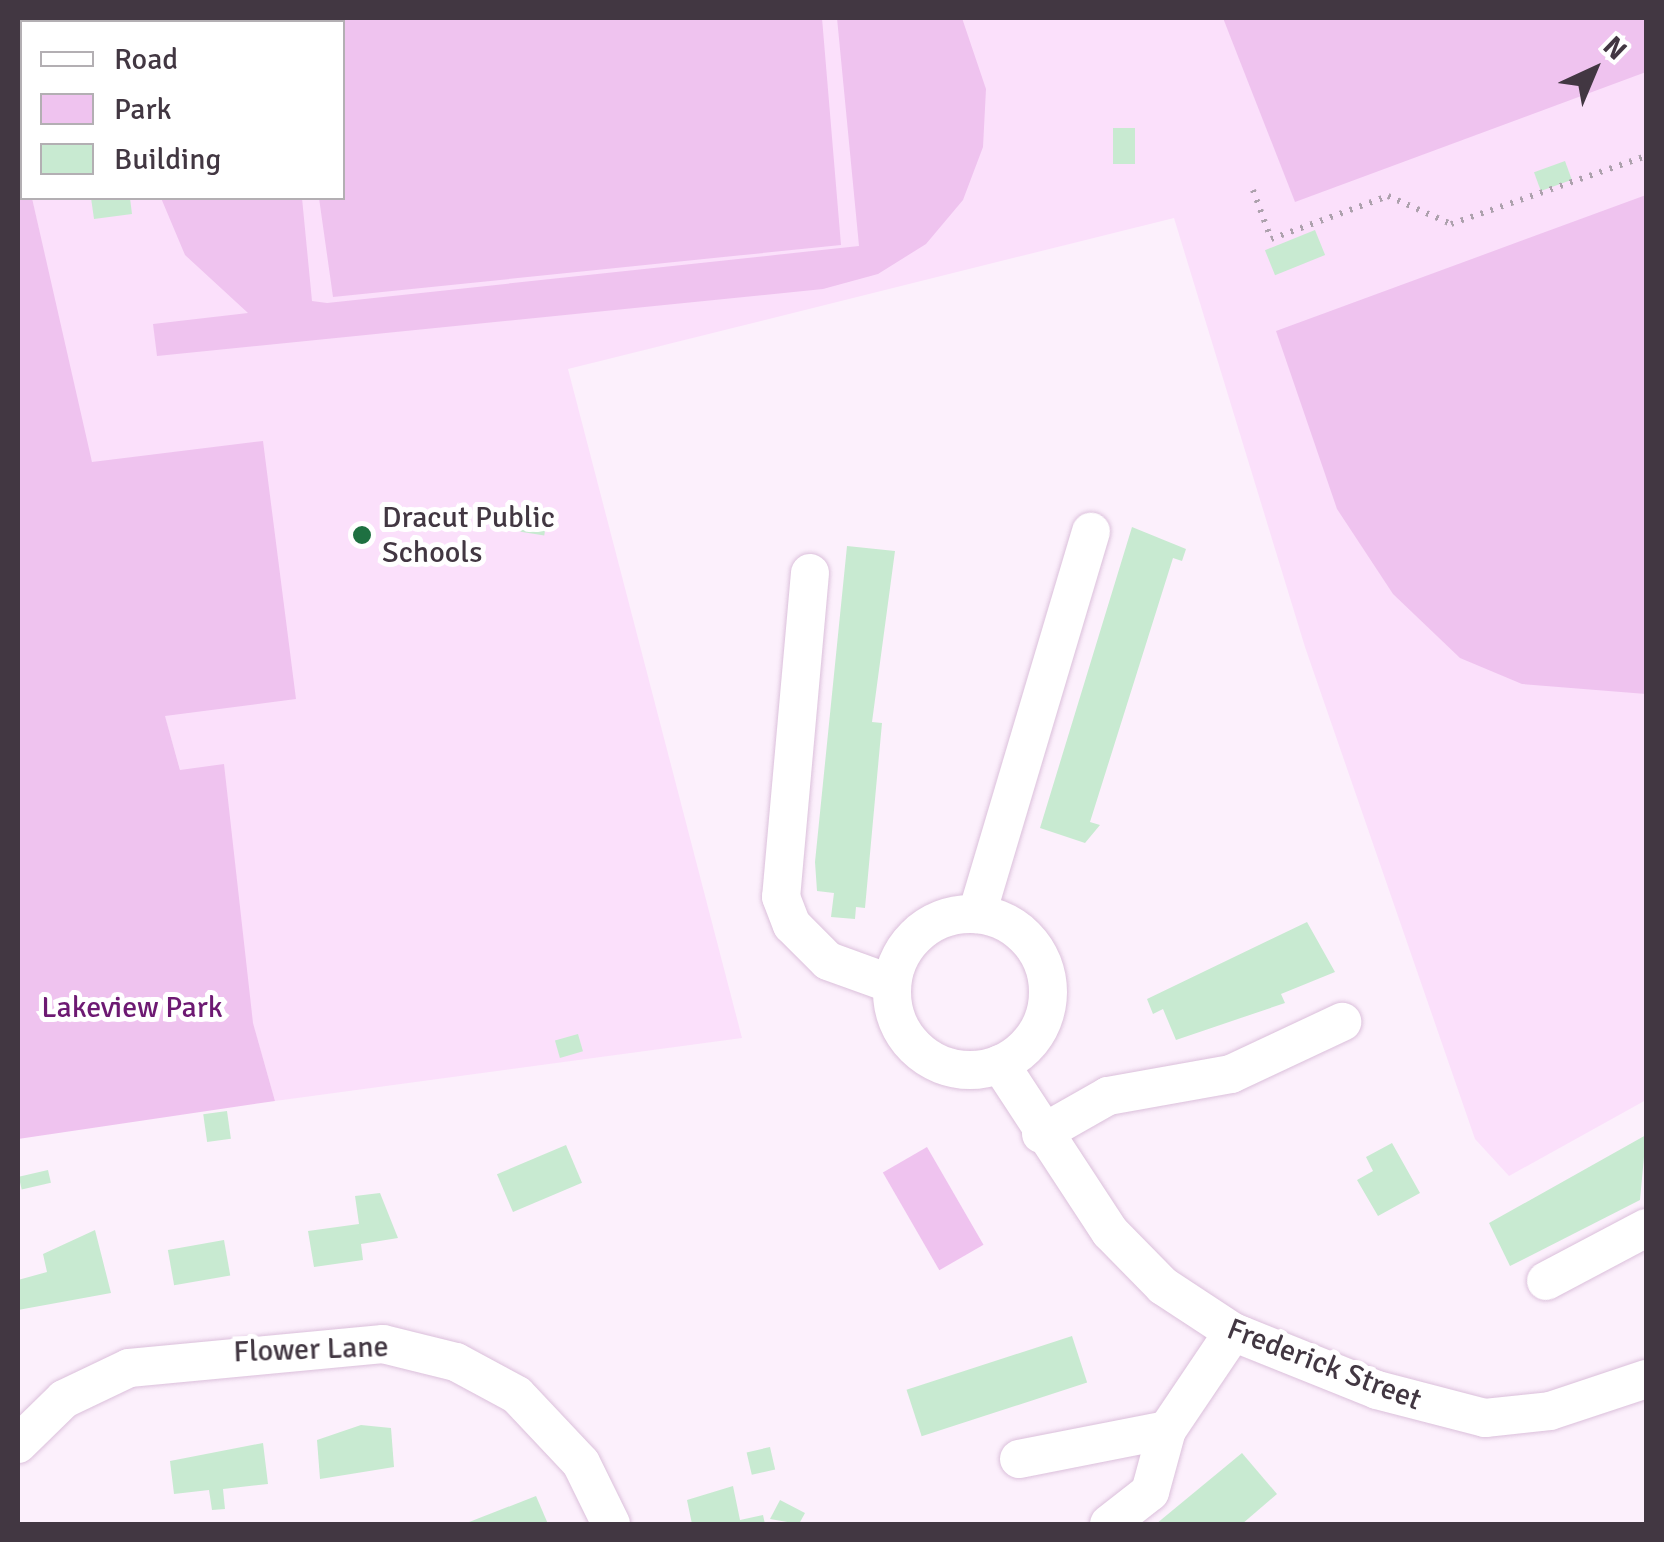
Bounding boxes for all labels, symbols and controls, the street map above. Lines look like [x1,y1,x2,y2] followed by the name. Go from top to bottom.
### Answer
[20,20,345,200] legend
[1544,20,1644,120] north arrow
[1596,29,1634,67] text: N
[114,41,178,78] text: Road
[114,91,172,128] text: Park
[114,141,221,178] text: Building
[382,500,555,570] place label: Dracut Public Schools
[351,524,373,546] marker: Dracut Public Schools
[41,990,223,1026] park label: Lakeview Park
[1222,1311,1426,1419] street label: Frederick Street
[233,1329,389,1371] street label: Flower Lane

